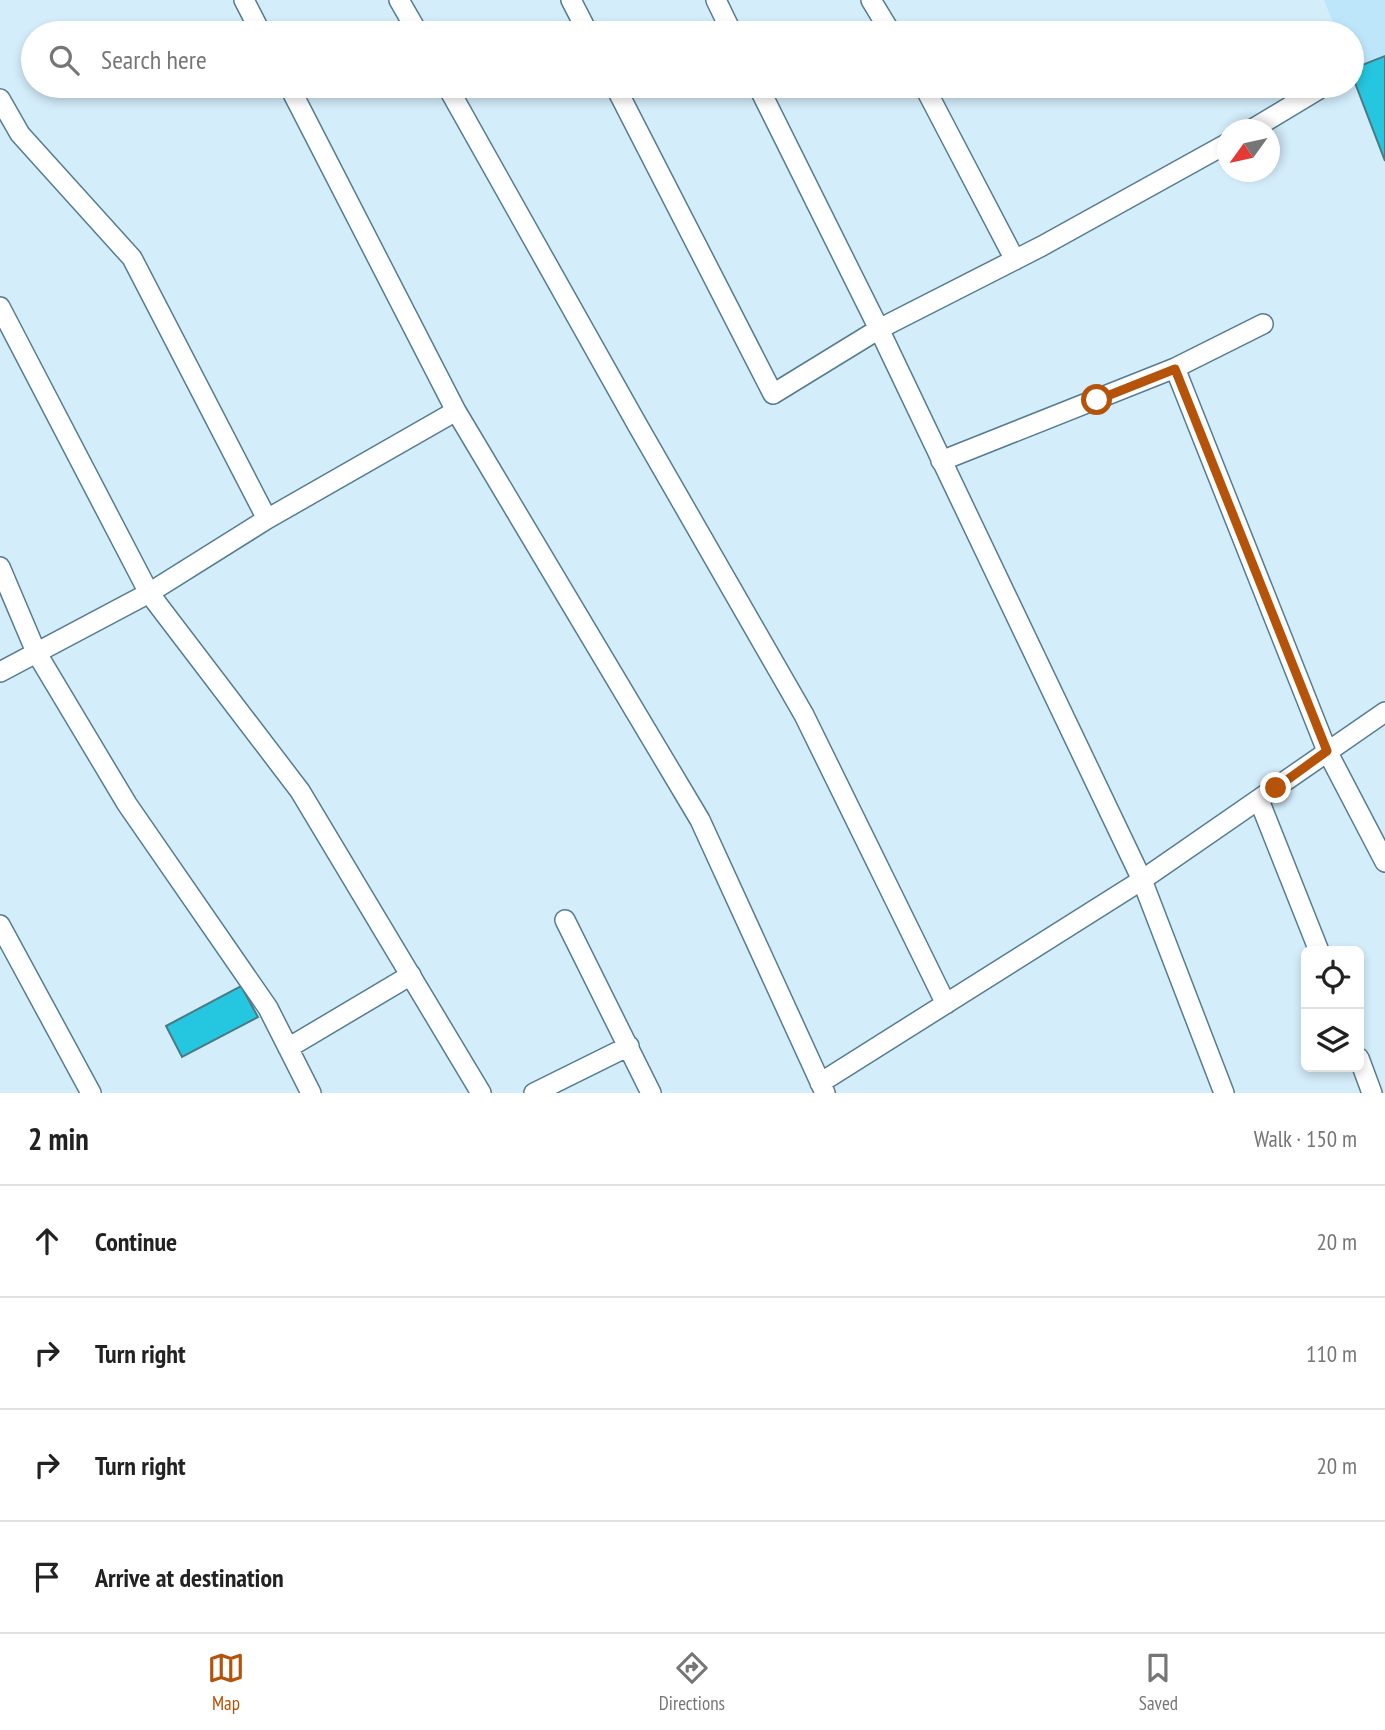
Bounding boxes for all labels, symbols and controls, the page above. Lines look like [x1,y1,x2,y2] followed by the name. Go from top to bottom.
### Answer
[21,21,1364,98] search box
[45,41,83,79] icon: search
[101,43,207,76] text: Search here
[1217,119,1280,182] north arrow
[1081,384,1112,415] route start
[1260,772,1291,803] route end
[1301,946,1364,1072] map controls
[1301,946,1364,1009] button: locate
[1301,1009,1364,1072] button: layers
[28,1119,89,1158] text: 2 min
[1254,1124,1357,1153] text: Walk · 150 m
[28,1222,66,1260] icon: ahead
[95,1225,177,1258] text: Continue
[1316,1227,1357,1256] text: 20 m
[28,1334,66,1372] icon: right
[95,1337,186,1370] text: Turn right
[1306,1339,1357,1368] text: 110 m
[28,1446,66,1484] icon: right
[95,1449,186,1482] text: Turn right
[1316,1451,1357,1480] text: 20 m
[28,1558,66,1596] icon: arrive
[95,1561,284,1594] text: Arrive at destination
[207,1649,245,1715] tab: Map
[659,1649,725,1715] tab: Directions
[1139,1649,1178,1715] tab: Saved

